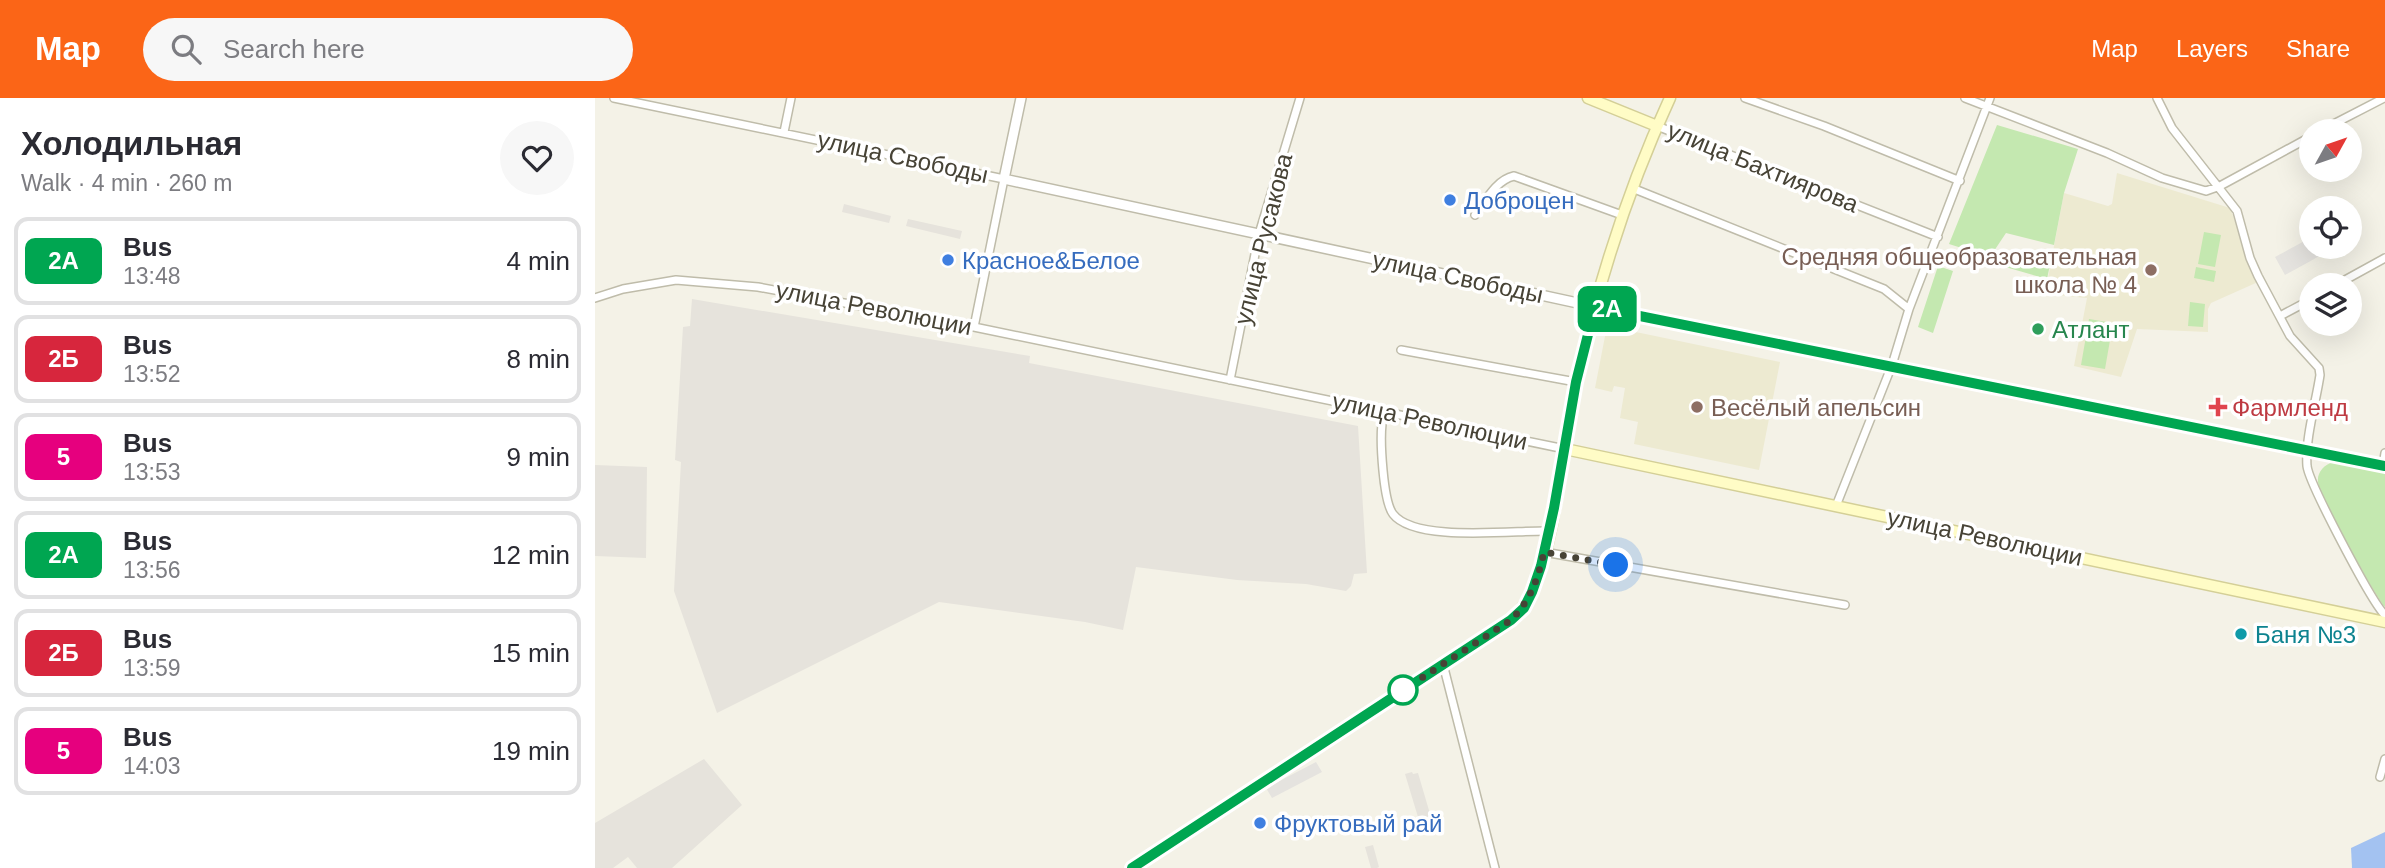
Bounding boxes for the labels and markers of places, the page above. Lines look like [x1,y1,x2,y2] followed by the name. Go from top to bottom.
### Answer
[1464,187,1574,214] place label: Доброцен
[1442,192,1458,208] marker: Доброцен
[1781,243,2137,298] place label: Средняя общеобразовательная школа № 4
[962,247,1140,274] place label: Красное&Белое
[940,252,956,268] marker: Красное&Белое
[2143,262,2159,278] marker: Средняя общеобразовательная школа № 4
[2052,316,2130,343] place label: Атлант
[2030,321,2046,337] marker: Атлант
[1711,394,1921,421] place label: Весёлый апельсин
[2232,394,2348,421] place label: Фармленд
[1689,399,1705,415] marker: Весёлый апельсин
[2210,399,2226,415] marker: Фармленд
[2255,621,2356,648] place label: Баня №3
[2233,626,2249,642] marker: Баня №3
[1388,675,1418,705] unlabelled marker
[1274,810,1442,837] place label: Фруктовый рай
[1252,815,1268,831] marker: Фруктовый рай

